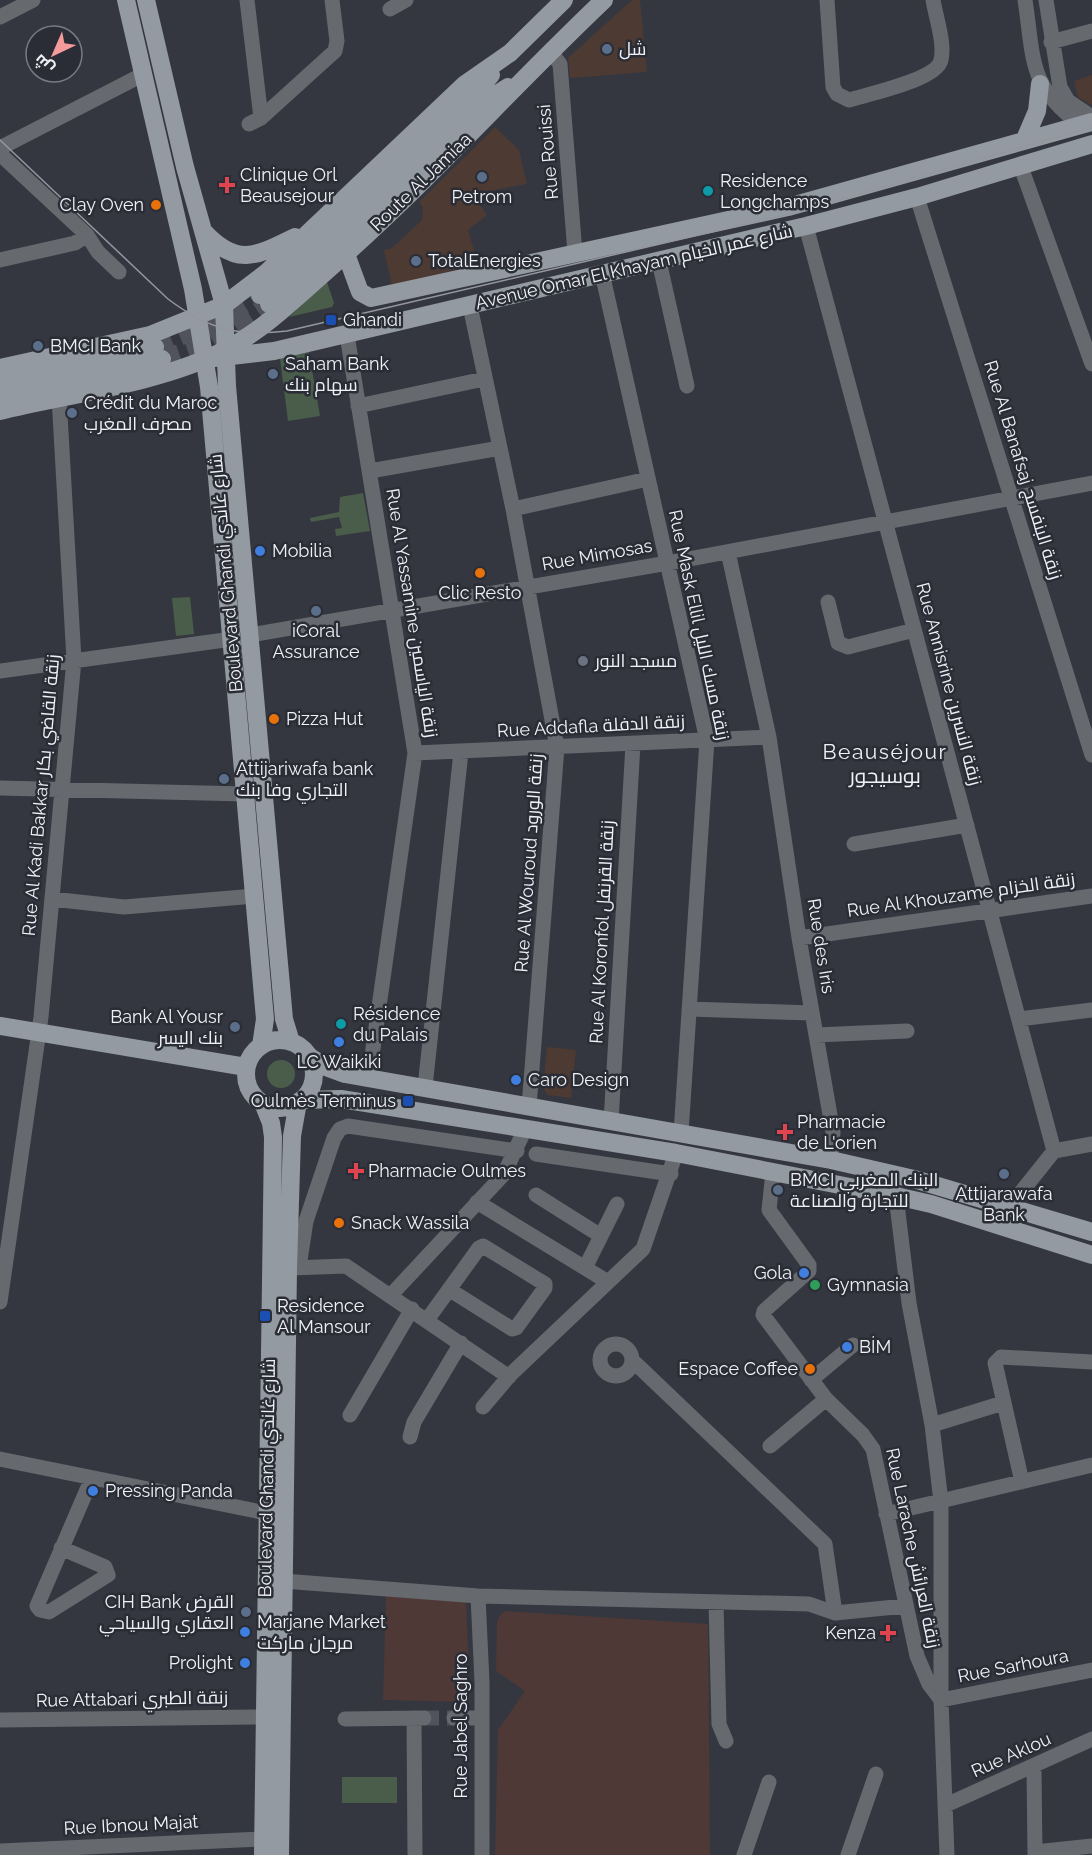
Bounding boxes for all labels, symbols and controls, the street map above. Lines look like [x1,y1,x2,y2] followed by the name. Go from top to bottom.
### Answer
[24,24,84,84] north arrow
[619,38,646,60] place label: شل
[600,42,614,56] marker: شل
[30,50,58,78] text: ش
[533,104,562,201] street label: Rue Rouissi
[366,128,476,235] street label: Route Al Jamiaa
[240,164,337,206] place label: Clinique Orl Beausejour
[475,170,489,184] marker: Petrom
[720,170,829,212] place label: Residence Longchamps
[218,176,236,194] marker: Clinique Orl Beausejour
[701,184,715,198] marker: Residence Longchamps
[452,186,512,207] place label: Petrom
[60,194,144,215] place label: Clay Oven
[149,198,163,212] marker: Clay Oven
[473,220,795,315] street label: Avenue Omar El Khayam شارع عمر الخيام
[428,250,541,271] place label: TotalEnergies
[409,254,423,268] marker: TotalEnergies
[343,309,402,330] place label: Ghandi
[324,313,338,327] marker: Ghandi
[50,335,141,356] place label: BMCI Bank
[31,339,45,353] marker: BMCI Bank
[285,353,389,397] place label: Saham Bank سهام بنك
[978,358,1067,582] street label: Rue Al Banafsaj زنقة البنفسج
[266,367,280,381] marker: Saham Bank سهام بنك
[84,392,217,435] place label: Crédit du Maroc مصرف المغرب
[65,406,79,420] marker: Crédit du Maroc مصرف المغرب
[205,453,250,693] street label: Boulevard Ghandi شارع غاندي
[381,487,443,739] street label: Rue Al Yassamine زنقة الياسمين
[664,508,734,742] street label: Rue Mask Ellil زنقة مسك الليل
[540,534,654,575] street label: Rue Mimosas
[272,540,332,561] place label: Mobilia
[253,544,267,558] marker: Mobilia
[473,566,487,580] marker: Clic Resto
[911,580,987,788] street label: Rue Annisrine زنقة النسرين
[439,582,522,603] place label: Clic Resto
[309,604,323,618] marker: iCoral Assurance
[272,620,360,662] place label: iCoral Assurance
[594,650,677,672] place label: مسجد النور
[18,653,66,937] street label: Rue Al Kadi Bakkar زنقة القاضي بكار
[576,654,590,668] marker: مسجد النور
[286,708,363,729] place label: Pizza Hut
[496,710,686,742] street label: Rue Addafla زنقة الدفلة
[267,712,281,726] marker: Pizza Hut
[823,739,947,788] district label: Beauséjour بوسيجور
[510,753,548,973] street label: Rue Al Wouroud زنقة الورود
[236,758,374,804] place label: Attijariwafa bank التجاري وفا بنك
[217,772,231,786] marker: Attijariwafa bank التجاري وفا بنك
[585,820,619,1044] street label: Rue Al Koronfol زنقة القرنفل
[846,868,1077,923] street label: Rue Al Khouzame زنقة الخزام
[804,897,839,995] street label: Rue des Iris
[353,1003,441,1045] place label: Résidence du Palais
[110,1006,224,1049] place label: Bank Al Yousr بنك اليسر
[334,1017,348,1031] marker: Résidence du Palais
[228,1020,242,1034] marker: Bank Al Yousr بنك اليسر
[332,1035,346,1049] marker: LC Waikiki
[297,1051,381,1072] place label: LC Waikiki
[528,1069,629,1090] place label: Caro Design
[509,1073,523,1087] marker: Caro Design
[251,1090,396,1111] place label: Oulmès Terminus
[401,1094,415,1108] marker: Oulmès Terminus
[797,1111,886,1153] place label: Pharmacie de L'orien
[778,1125,792,1139] marker: Pharmacie de L'orien
[368,1160,526,1181] place label: Pharmacie Oulmes
[349,1164,363,1178] marker: Pharmacie Oulmes
[997,1167,1011,1181] marker: Attijarawafa Bank
[790,1169,938,1212] place label: BMCI البنك المغربي للتجارة والصناعة
[771,1183,785,1197] marker: BMCI البنك المغربي للتجارة والصناعة
[955,1183,1053,1225] place label: Attijarawafa Bank
[351,1212,469,1233] place label: Snack Wassila
[332,1216,346,1230] marker: Snack Wassila
[754,1262,792,1283] place label: Gola
[797,1266,811,1280] marker: Gola
[827,1274,909,1295] place label: Gymnasia
[808,1278,822,1292] marker: Gymnasia
[277,1295,371,1337] place label: Residence Al Mansour
[258,1309,272,1323] marker: Residence Al Mansour
[859,1336,891,1357] place label: BİM
[840,1340,854,1354] marker: BİM
[254,1358,283,1598] street label: Boulevard Ghandi شارع غاندي
[678,1358,798,1379] place label: Espace Coffee
[803,1362,817,1376] marker: Espace Coffee
[881,1446,945,1650] street label: Rue Larache زنقة العرائش
[105,1480,233,1501] place label: Pressing Panda
[86,1484,100,1498] marker: Pressing Panda
[99,1591,234,1637] place label: CIH Bank القرض العقاري والسياحي
[239,1605,253,1619] marker: CIH Bank القرض العقاري والسياحي
[257,1611,386,1654] place label: Marjane Market مرجان ماركت
[825,1622,876,1643] place label: Kenza
[238,1625,252,1639] marker: Marjane Market مرجان ماركت
[881,1626,895,1640] marker: Kenza
[956,1644,1070,1687] street label: Rue Sarhoura
[169,1652,233,1673] place label: Prolight
[450,1653,471,1799] street label: Rue Jabel Saghro
[238,1656,252,1670] marker: Prolight
[36,1686,228,1715] street label: Rue Attabari زنقة الطبري
[968,1728,1054,1781] street label: Rue Aklou
[63,1810,199,1839] street label: Rue Ibnou Majat

